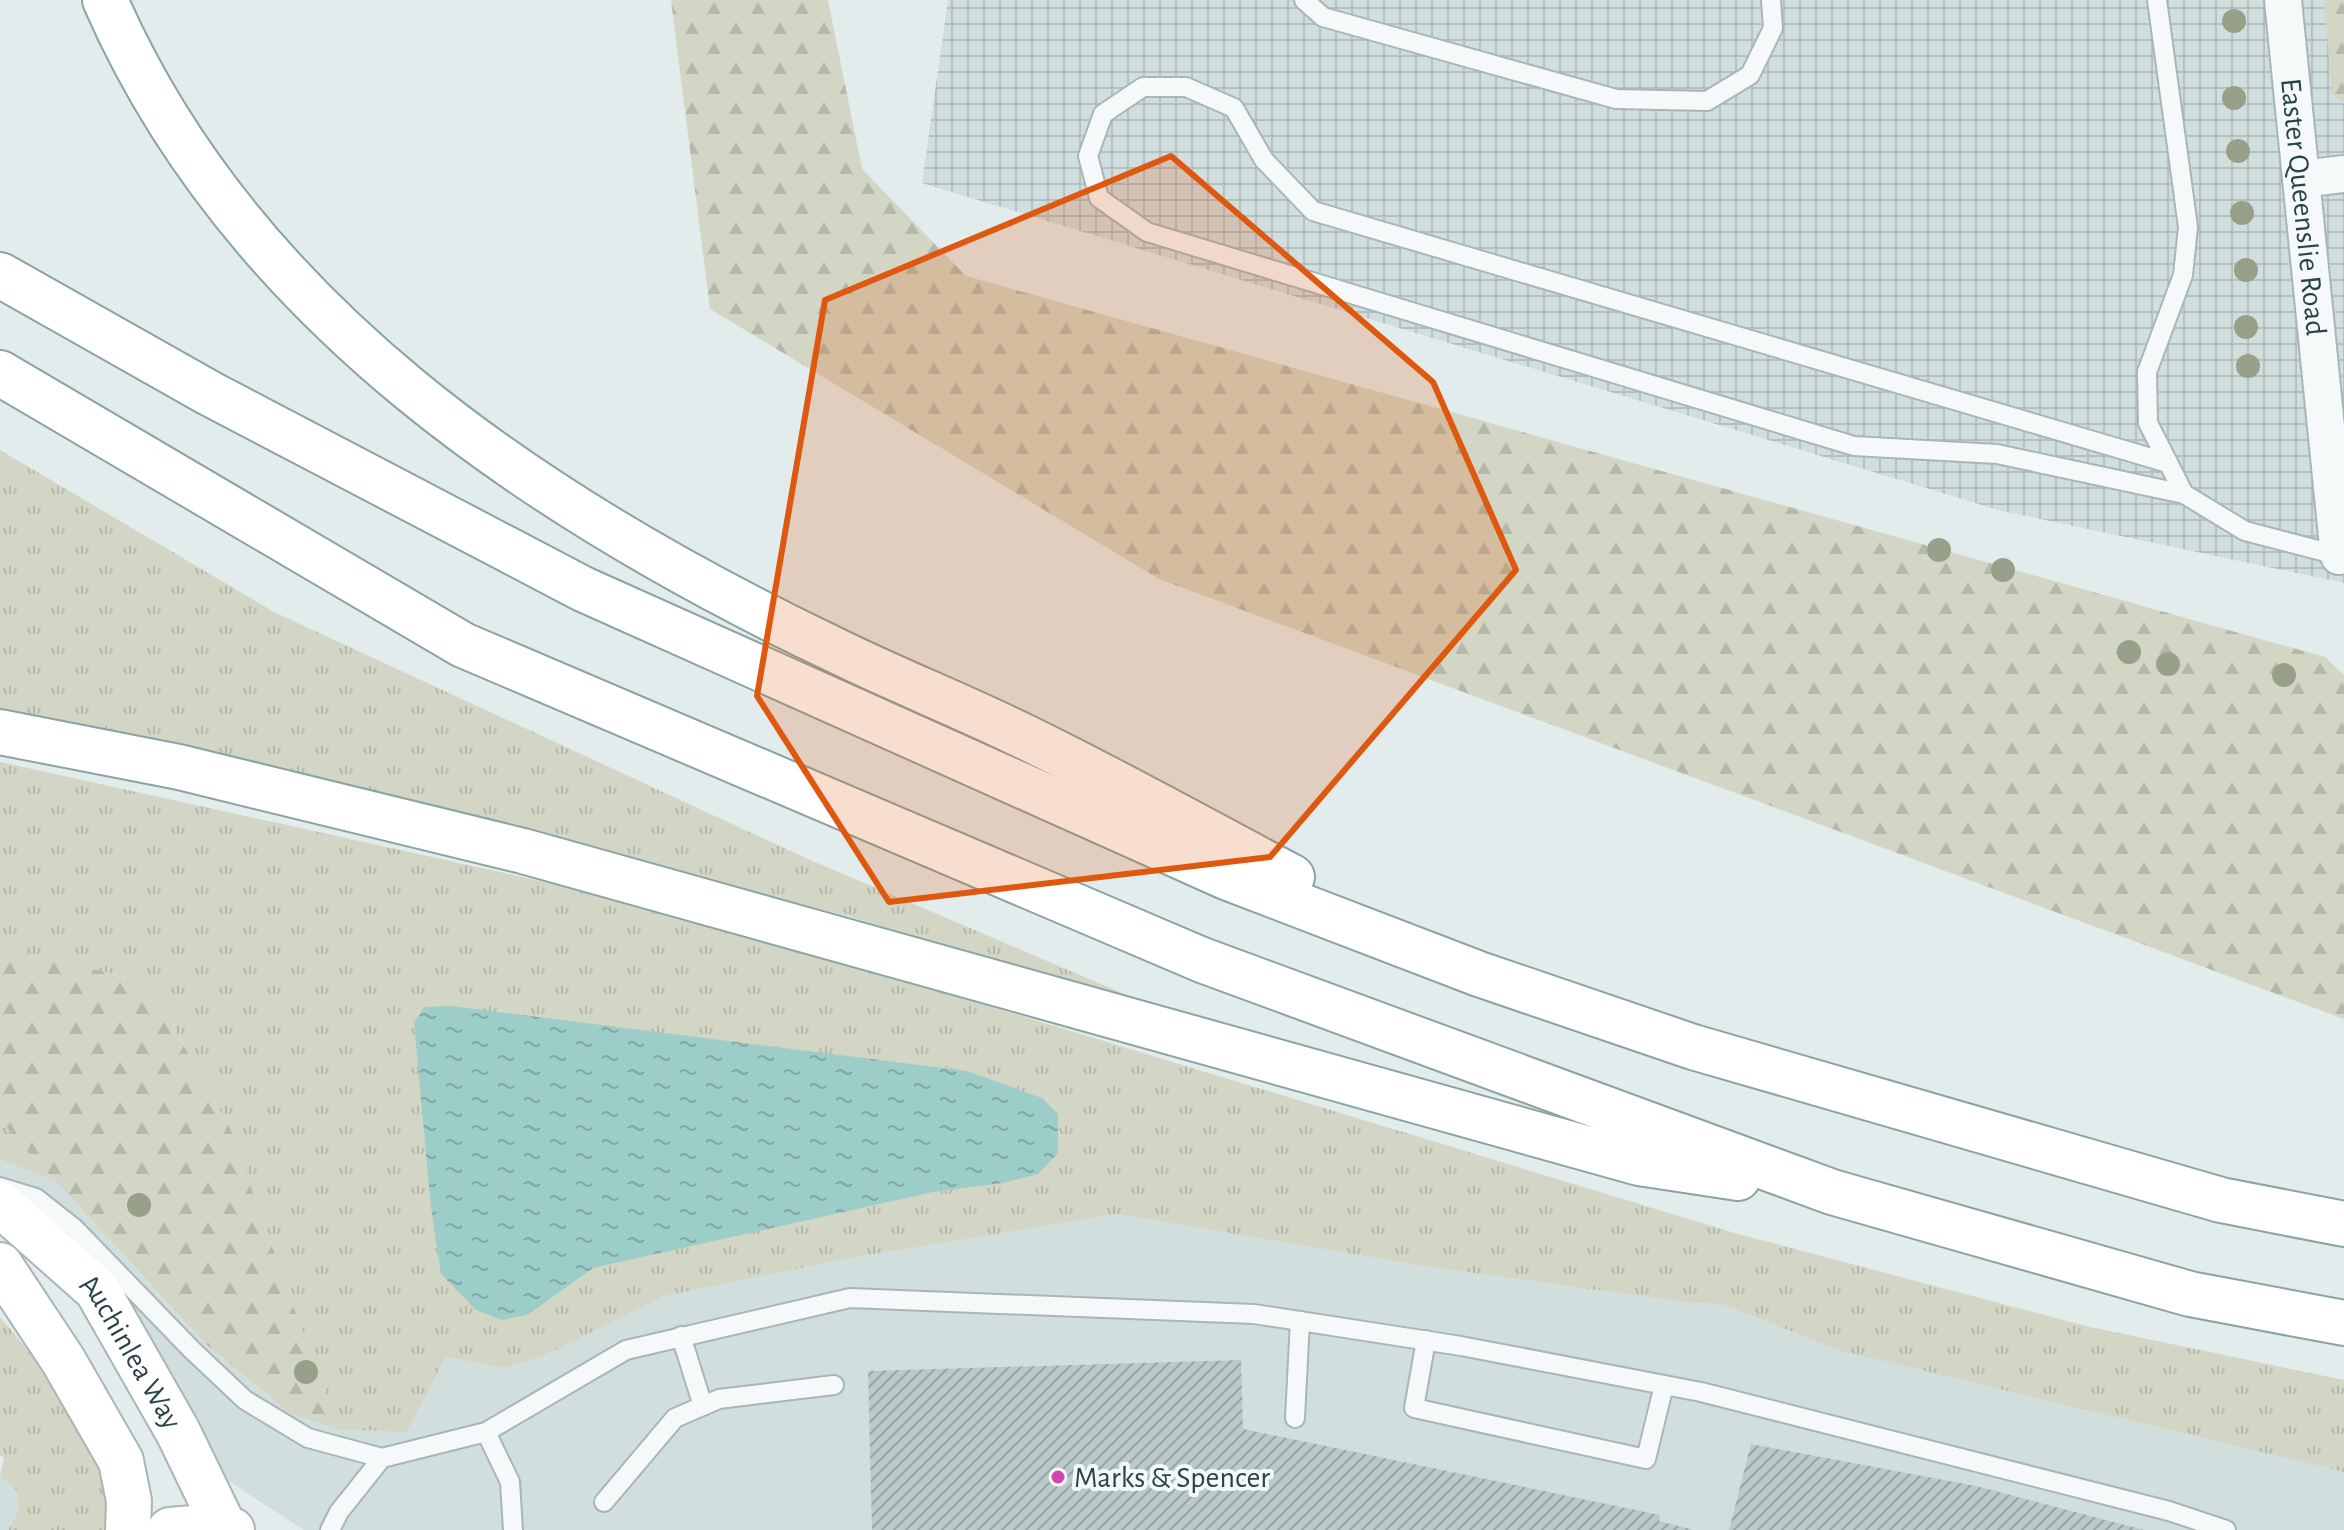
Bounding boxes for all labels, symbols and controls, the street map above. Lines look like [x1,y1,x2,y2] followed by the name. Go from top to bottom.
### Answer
[2275,77,2331,337] street label: Easter Queenslie Road
[74,1269,187,1435] street label: Auchinlea Way
[1074,1463,1270,1493] place label: Marks & Spencer
[1049,1468,1067,1486] marker: Marks & Spencer

